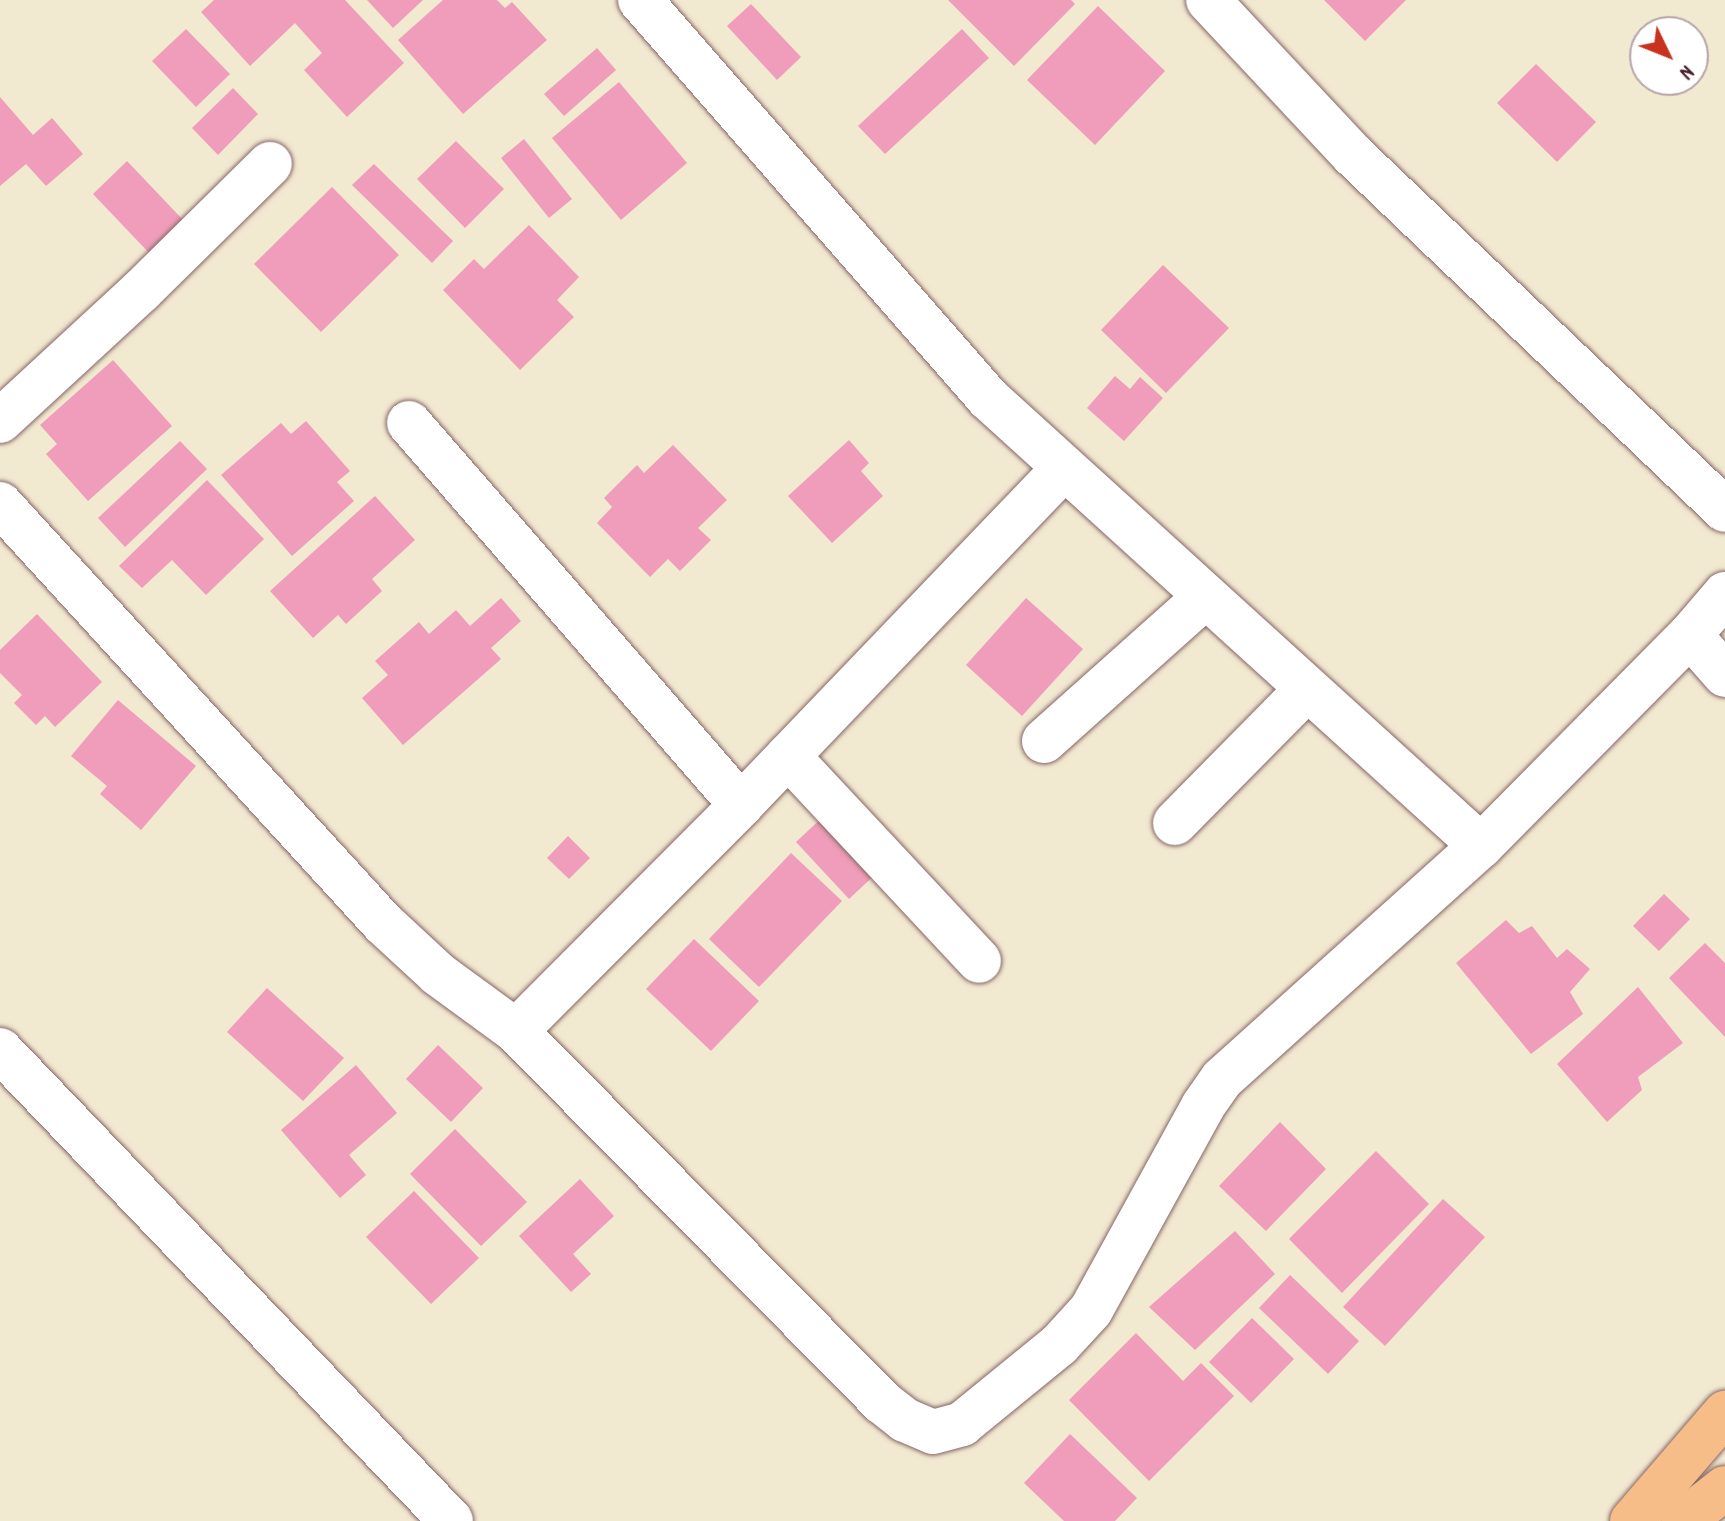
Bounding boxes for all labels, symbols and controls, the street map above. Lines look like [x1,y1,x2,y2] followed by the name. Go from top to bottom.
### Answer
[1629,16,1709,96] north arrow
[1670,57,1700,86] text: N

